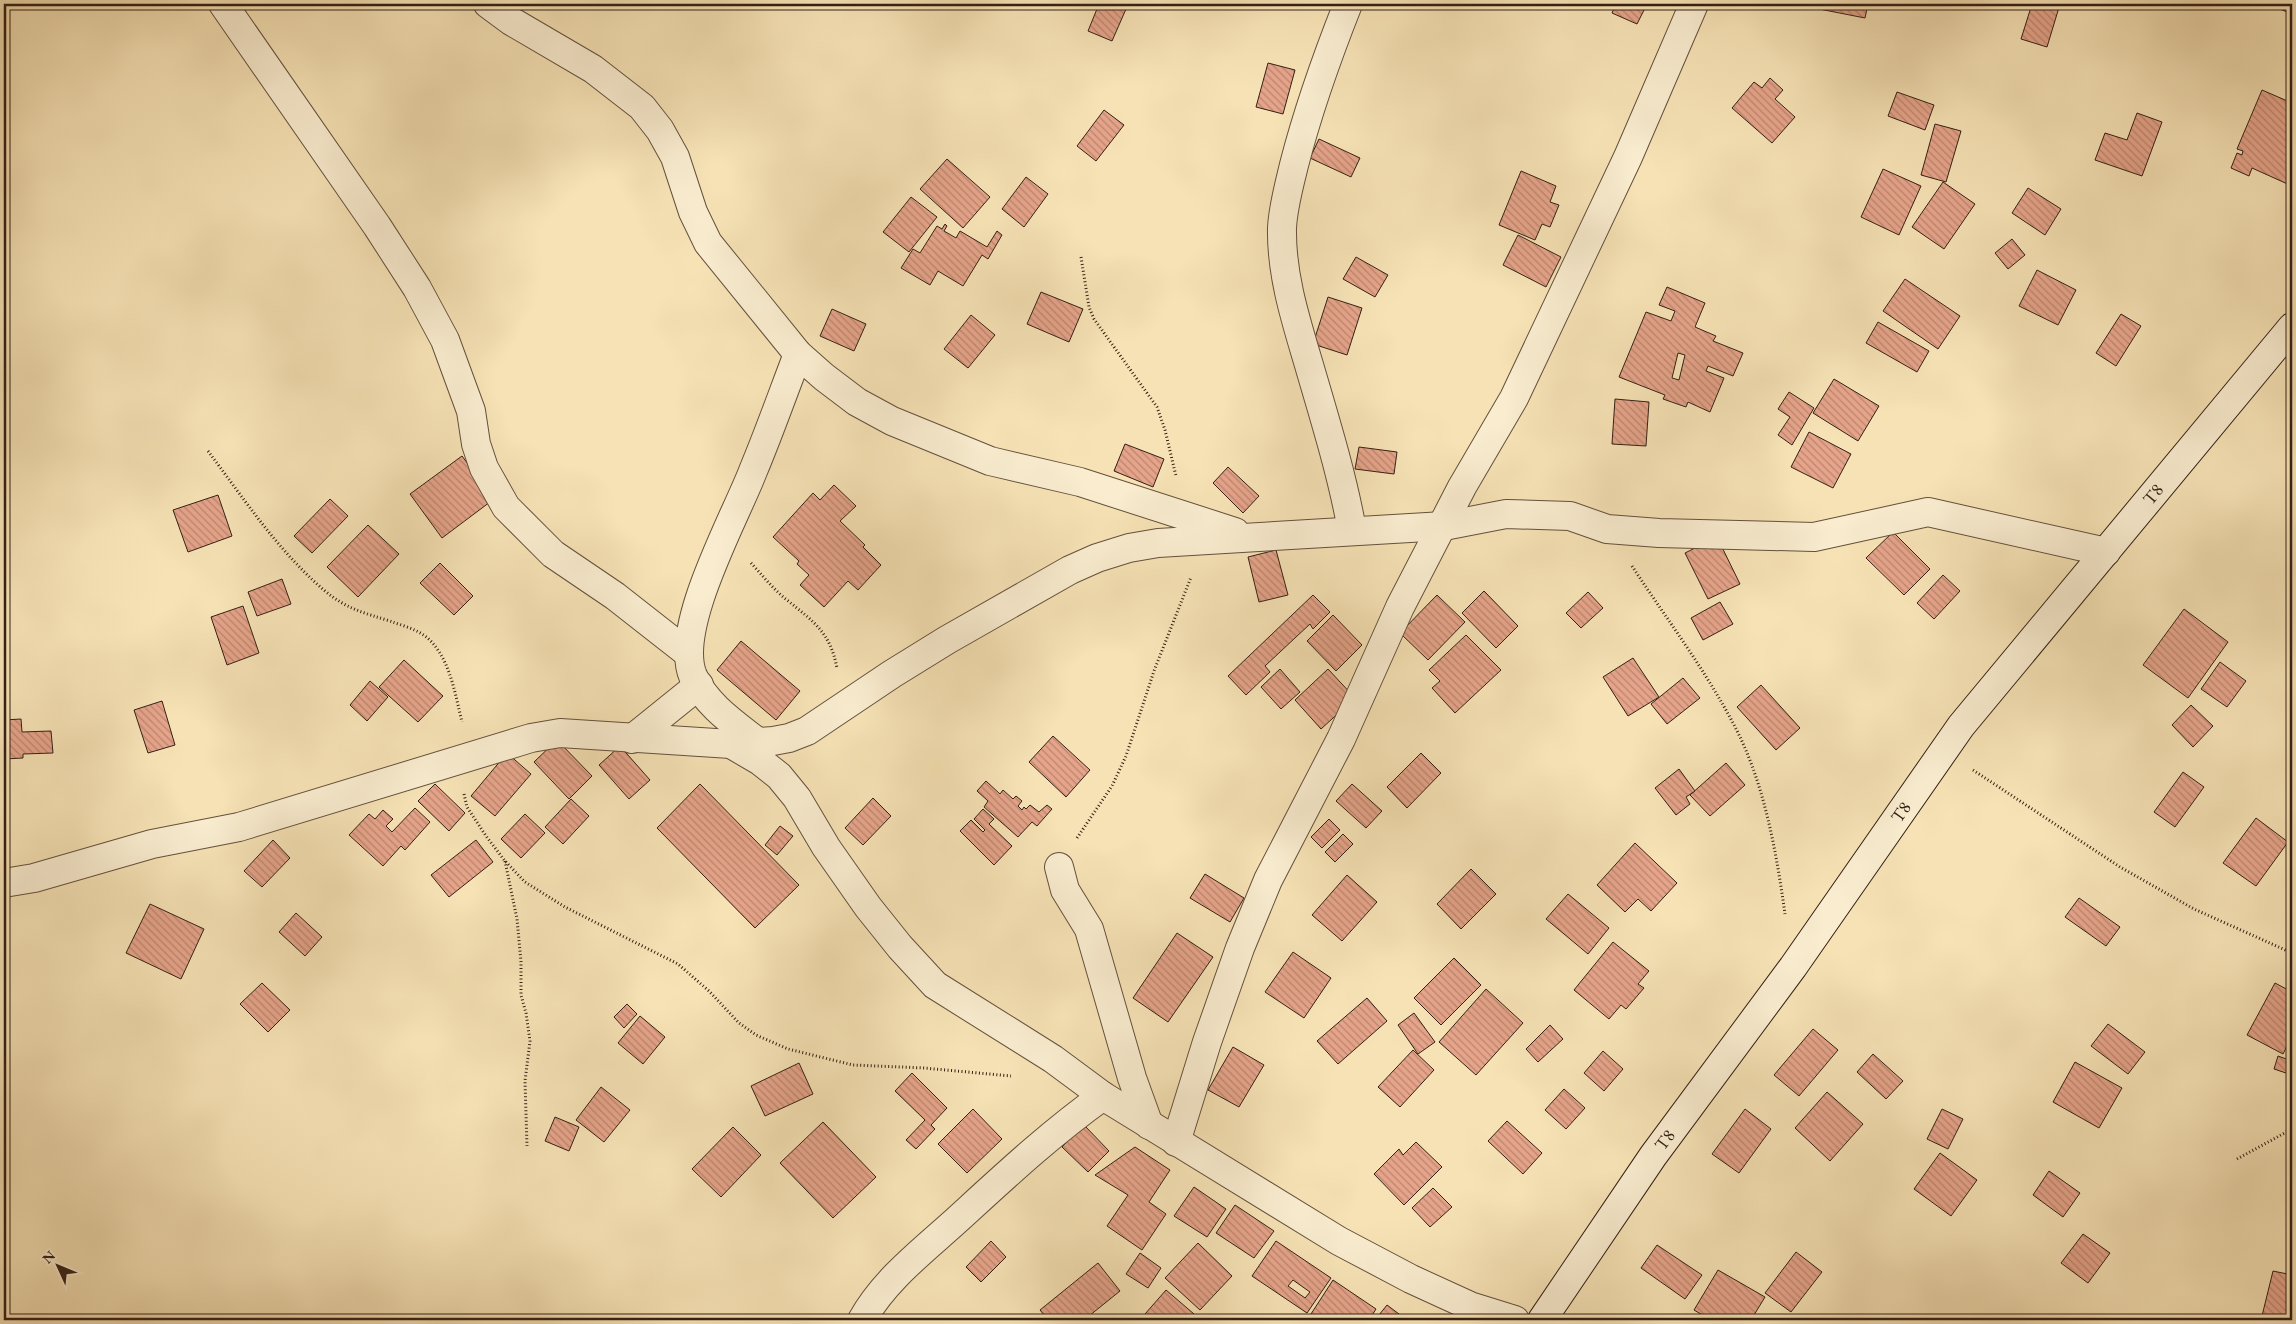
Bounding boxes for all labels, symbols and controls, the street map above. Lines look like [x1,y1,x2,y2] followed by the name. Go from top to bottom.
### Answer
[2137,479,2168,509] street label: T8
[1885,797,1916,827] street label: T8
[1649,1124,1680,1155] street label: T8
[32,1242,82,1292] north arrow
[38,1246,60,1267] text: N

